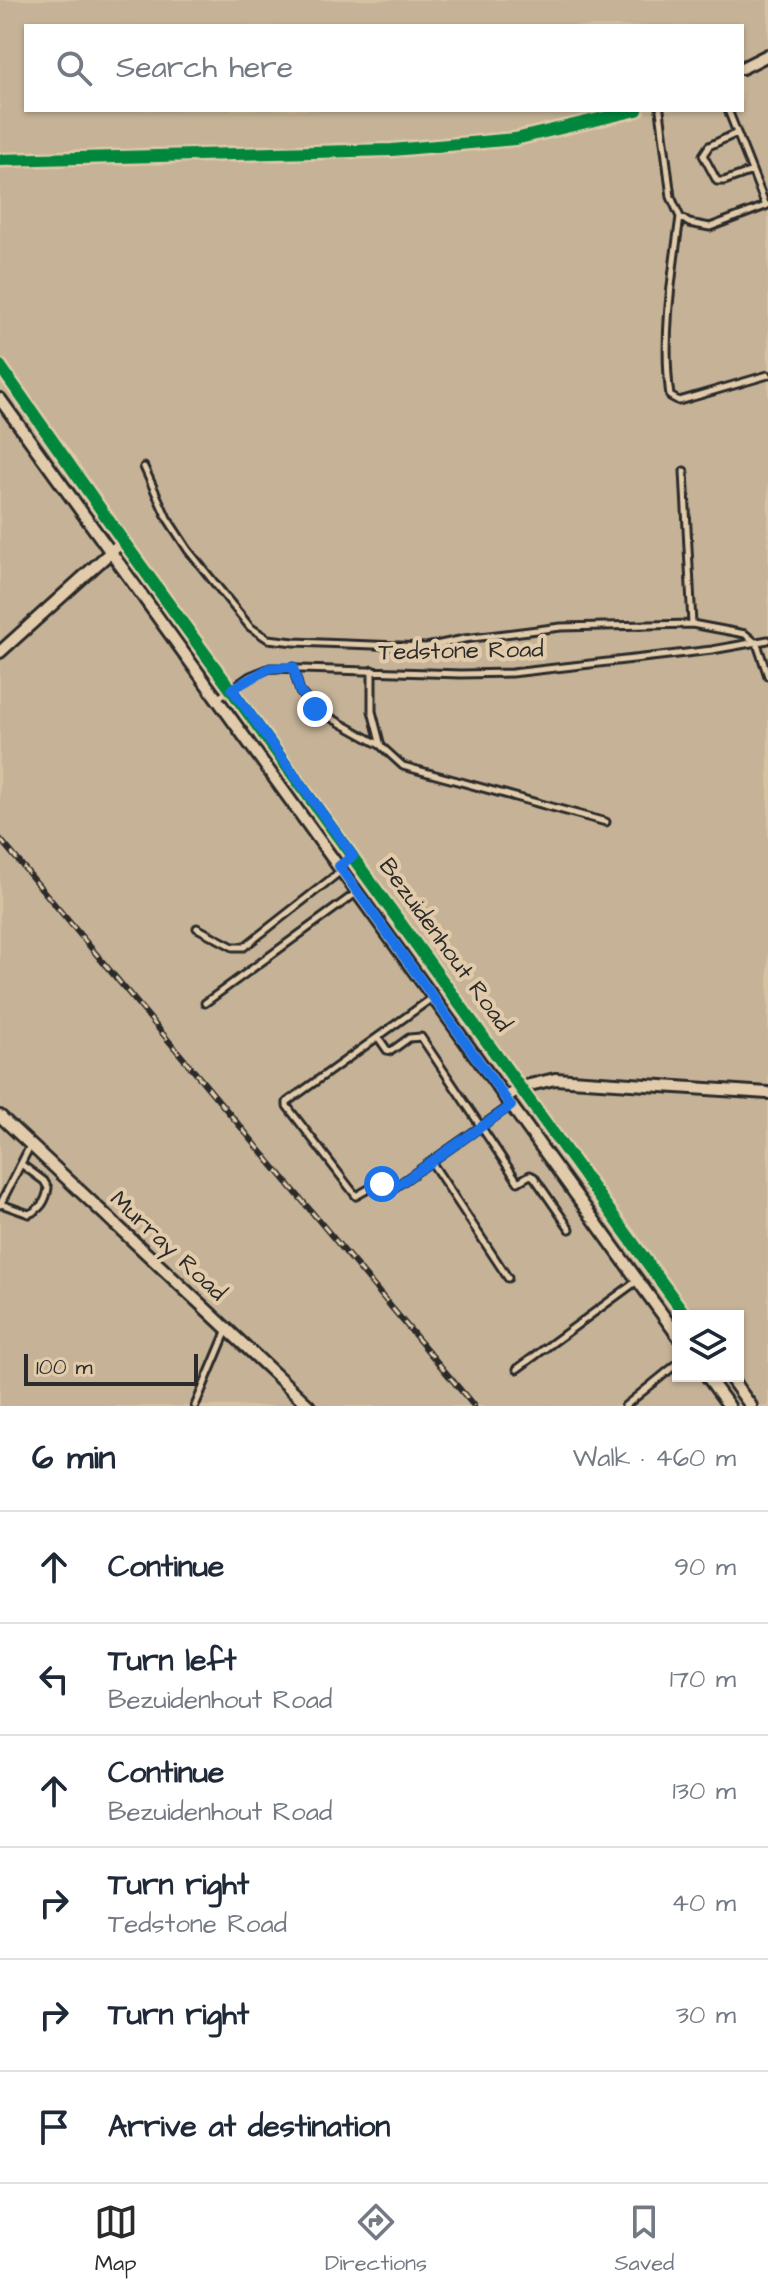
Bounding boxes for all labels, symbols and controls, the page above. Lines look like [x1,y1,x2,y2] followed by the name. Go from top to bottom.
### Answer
[24,24,744,112] search box
[52,46,96,90] icon: search
[116,47,293,89] text: Search here
[378,633,544,669] street label: Tedstone Road
[297,691,333,727] route end
[370,851,520,1039] street label: Bezuidenhout Road
[364,1166,400,1202] route start
[101,1183,234,1310] street label: Murray Road
[672,1310,744,1382] map controls
[672,1310,744,1382] button: layers
[24,1350,198,1386] scale bar
[36,1352,93,1383] text: 100 m
[32,1434,116,1482] text: 6 min
[573,1440,736,1476] text: Walk · 460 m
[32,1545,76,1589] icon: ahead
[108,1546,224,1588] text: Continue
[674,1549,736,1585] text: 90 m
[108,1640,236,1682] text: Turn left
[32,1657,76,1701] icon: left
[670,1661,736,1697] text: 170 m
[108,1682,332,1718] text: Bezuidenhout Road
[108,1752,224,1794] text: Continue
[32,1769,76,1813] icon: ahead
[672,1773,736,1809] text: 130 m
[108,1794,332,1830] text: Bezuidenhout Road
[108,1864,249,1906] text: Turn right
[32,1881,76,1925] icon: right
[671,1885,736,1921] text: 40 m
[108,1906,287,1942] text: Tedstone Road
[32,1993,76,2037] icon: right
[108,1994,249,2036] text: Turn right
[676,1997,736,2033] text: 30 m
[32,2105,76,2149] icon: arrive
[108,2106,390,2148] text: Arrive at destination
[94,2200,138,2279] tab: Map
[325,2200,427,2279] tab: Directions
[614,2200,674,2279] tab: Saved

